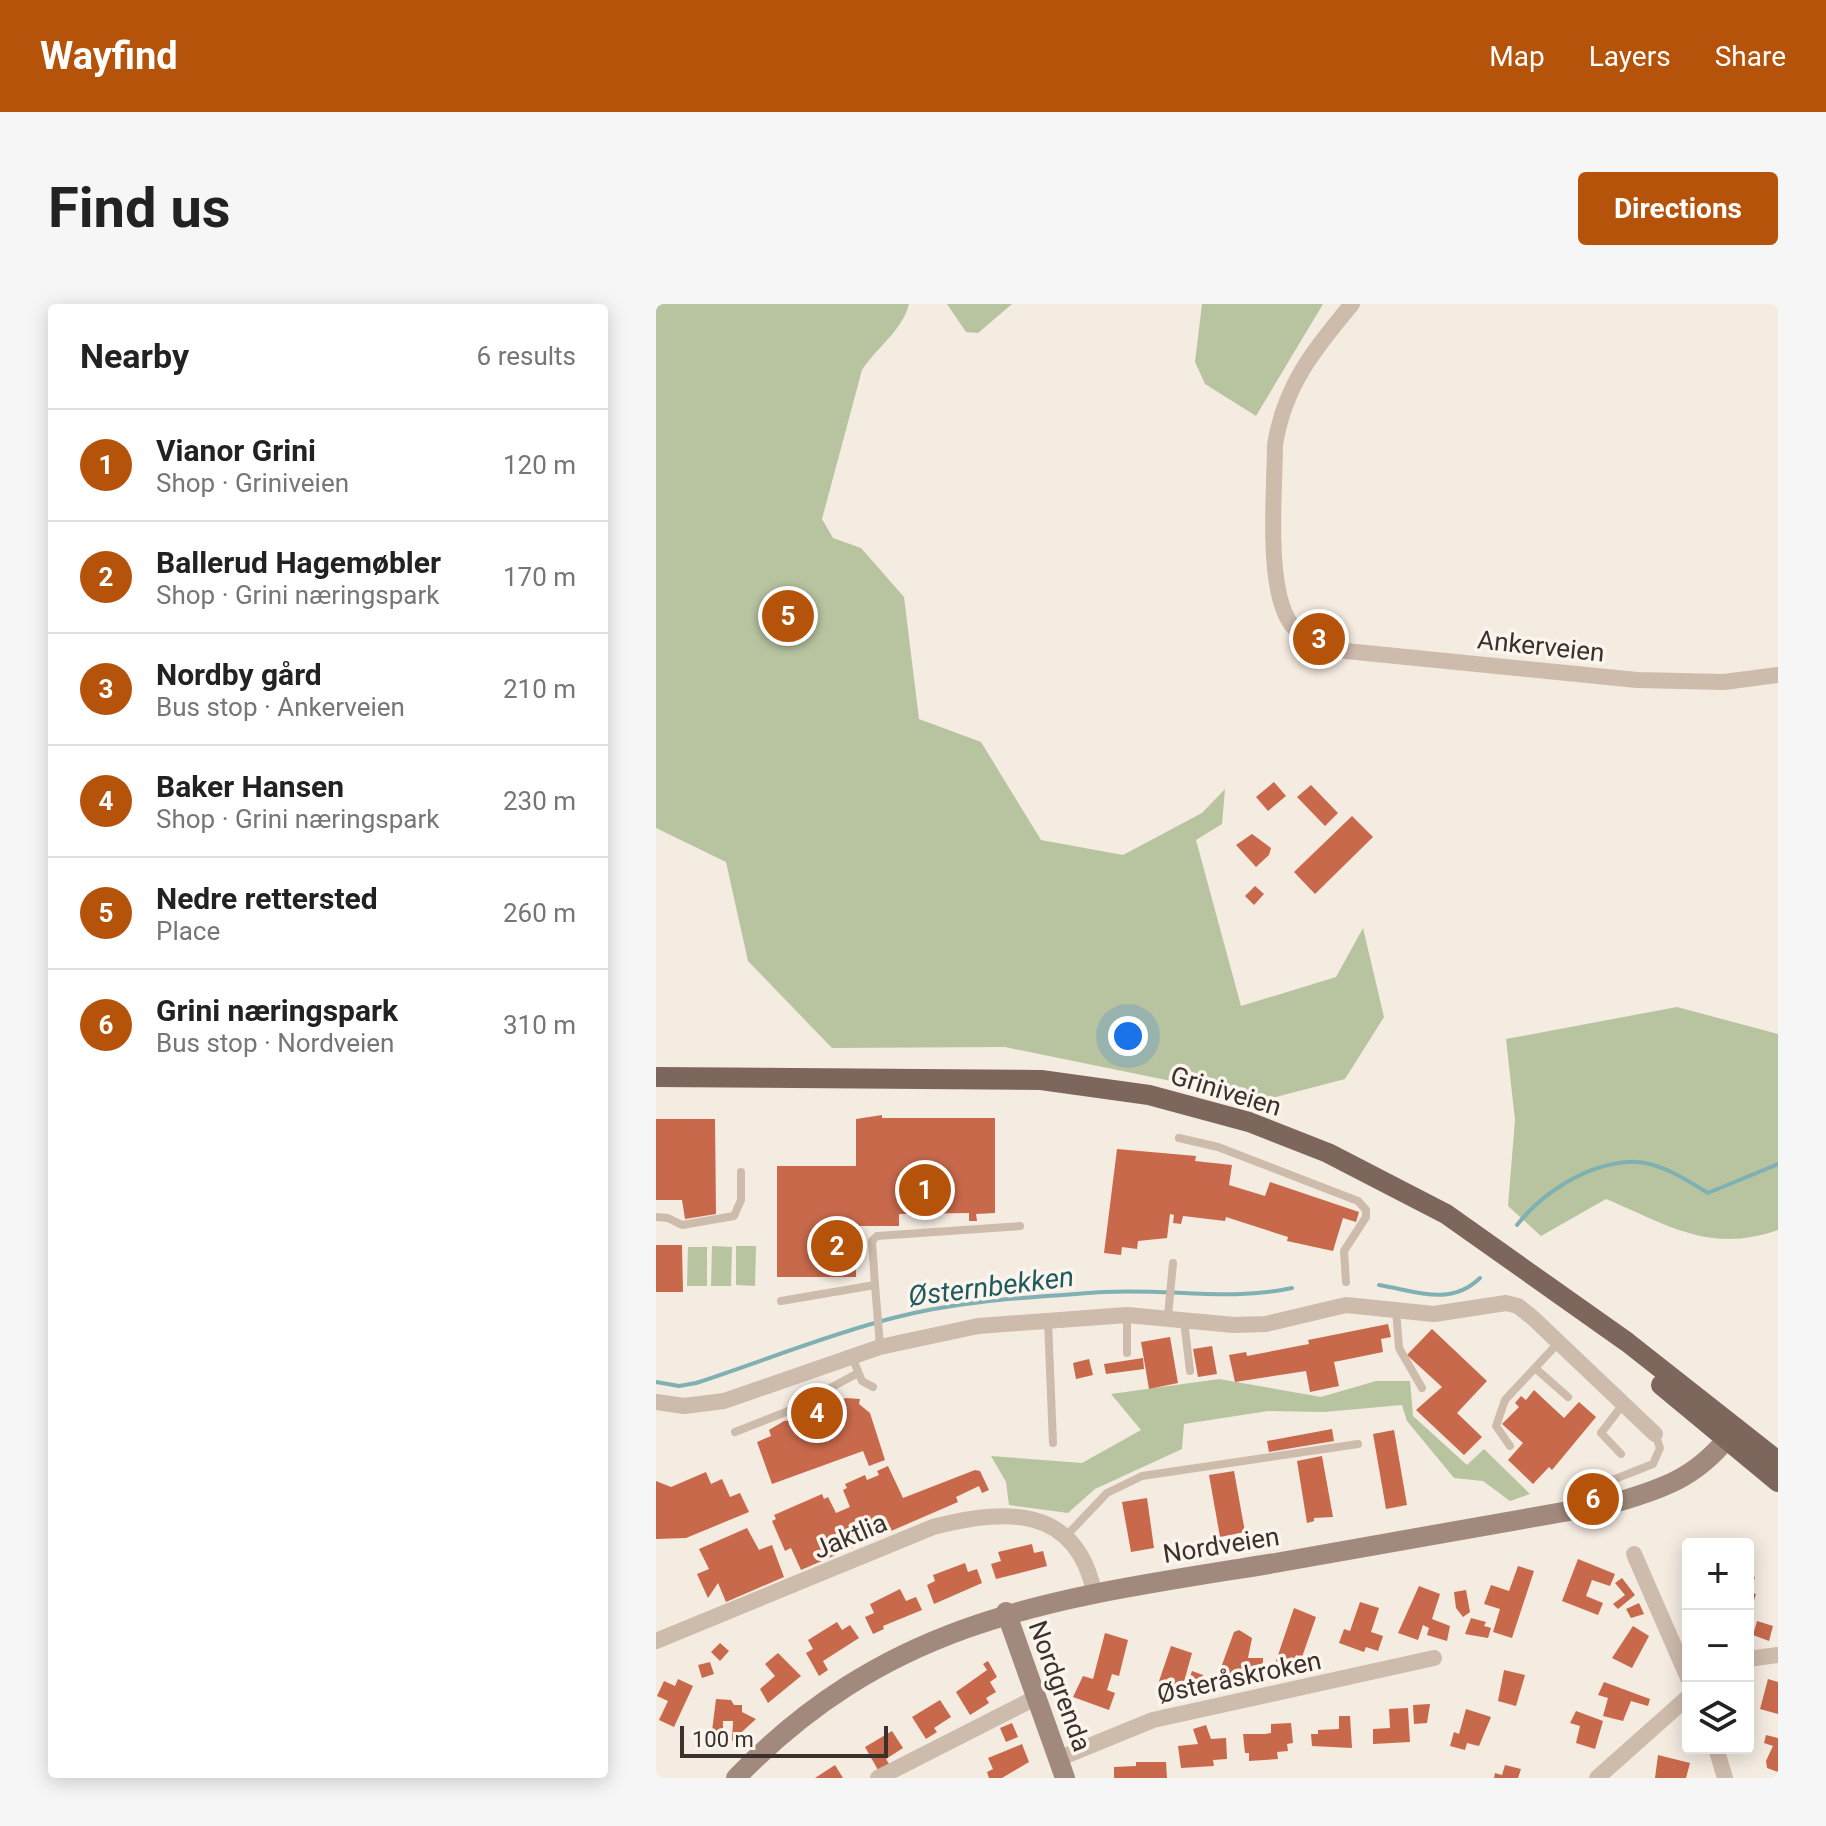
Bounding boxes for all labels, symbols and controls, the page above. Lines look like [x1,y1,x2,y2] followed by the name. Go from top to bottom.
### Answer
[40,34,178,78] text: Wayfind
[1489,40,1545,73] text: Map
[1589,40,1671,73] text: Layers
[1715,40,1786,73] text: Share
[1578,172,1778,245] button: Directions
[48,175,231,241] text: Find us
[80,336,189,376] text: Nearby
[477,341,576,371] text: 6 results
[156,433,316,468] text: Vianor Grini
[99,450,113,480] text: 1
[503,450,576,480] text: 120 m
[156,468,349,498] text: Shop · Griniveien
[156,545,441,580] text: Ballerud Hagemøbler
[99,562,113,592] text: 2
[503,562,576,592] text: 170 m
[156,580,439,610] text: Shop · Grini næringspark
[762,586,814,646] pin: 5
[1293,609,1345,669] pin: 3
[1476,624,1606,668] street label: Ankerveien
[156,657,322,692] text: Nordby gård
[99,674,113,704] text: 3
[503,674,576,704] text: 210 m
[156,692,405,722] text: Bus stop · Ankerveien
[156,769,344,804] text: Baker Hansen
[99,786,113,816] text: 4
[503,786,576,816] text: 230 m
[156,804,439,834] text: Shop · Grini næringspark
[156,881,378,916] text: Nedre rettersted
[99,898,113,928] text: 5
[503,898,576,928] text: 260 m
[156,916,220,946] text: Place
[156,993,398,1028] text: Grini næringspark
[99,1010,113,1040] text: 6
[503,1010,576,1040] text: 310 m
[1108,1016,1148,1056] your location
[156,1028,394,1058] text: Bus stop · Nordveien
[1167,1060,1285,1122] street label: Griniveien
[899,1160,951,1220] pin: 1
[811,1216,863,1276] pin: 2
[906,1260,1076,1313] water label: Østernbekken
[791,1383,843,1443] pin: 4
[1567,1469,1619,1529] pin: 6
[809,1507,891,1565] street label: Jaktlia
[1161,1521,1281,1569] street label: Nordveien
[1682,1538,1754,1754] map controls
[1682,1538,1754,1610] button: +
[1682,1610,1754,1682] button: −
[1023,1617,1097,1755] street label: Nordgrenda
[1154,1645,1324,1709] street label: Østeråskroken
[1682,1682,1754,1754] button: layers
[680,1722,888,1758] scale bar
[692,1727,754,1752] text: 100 m

